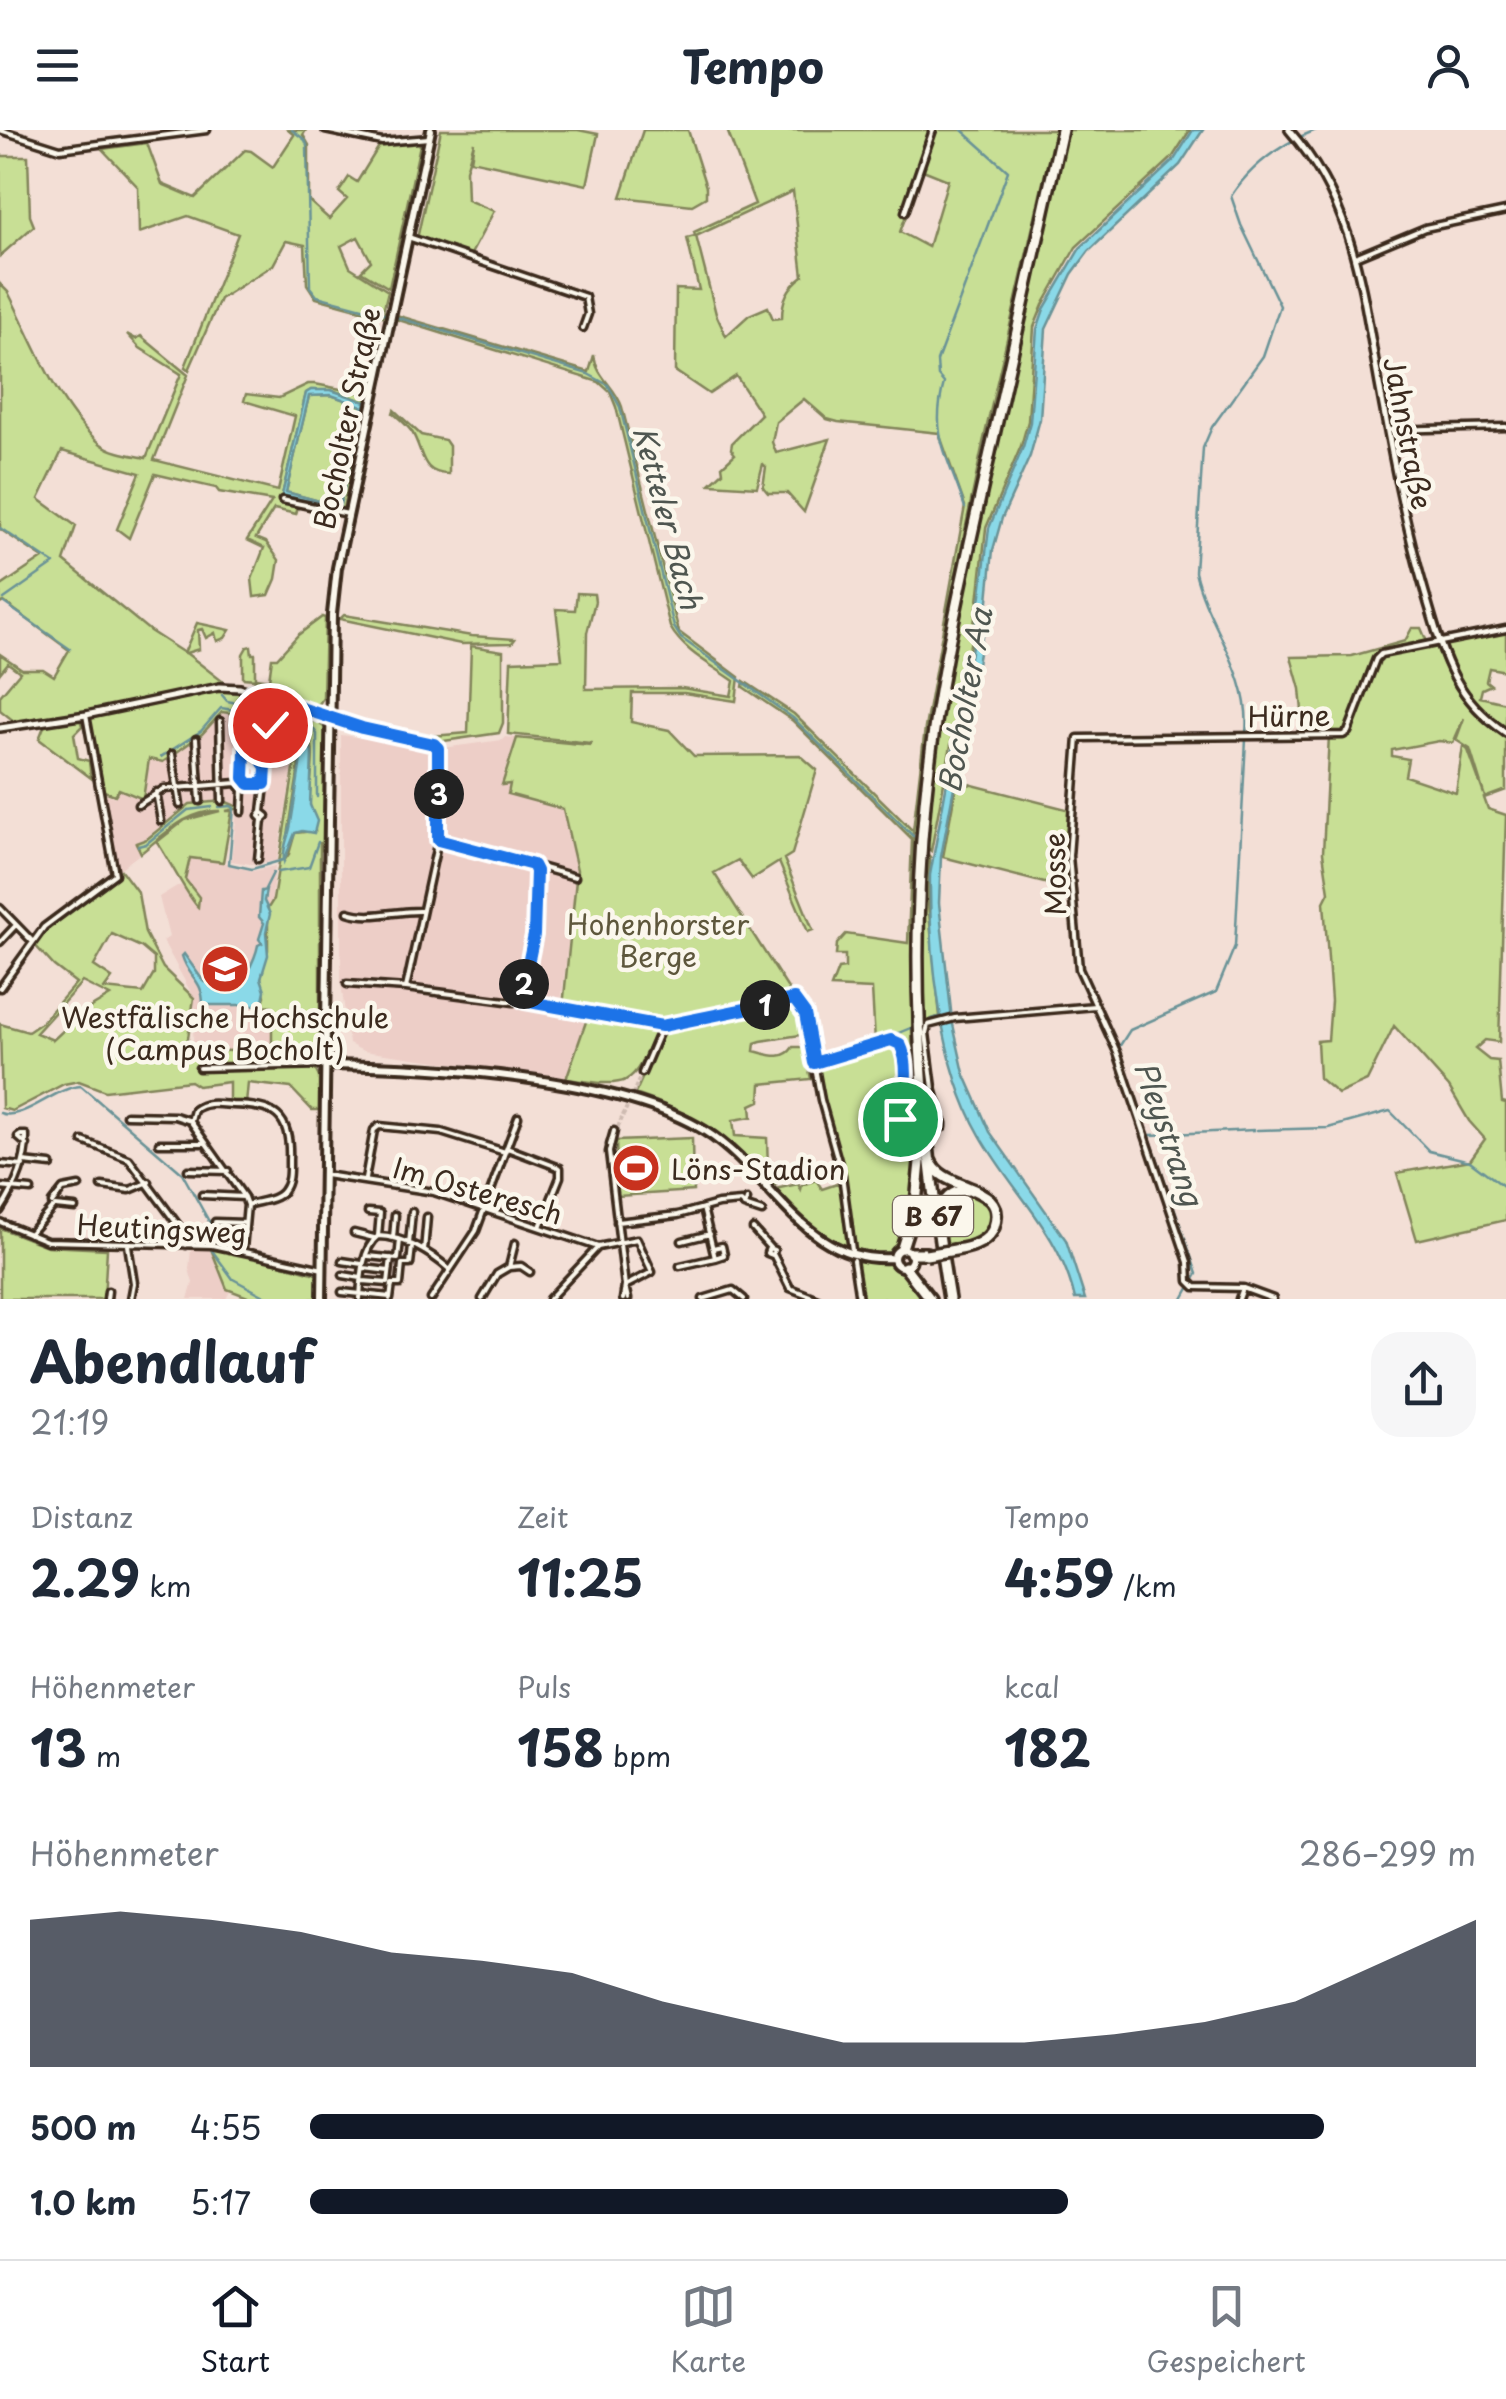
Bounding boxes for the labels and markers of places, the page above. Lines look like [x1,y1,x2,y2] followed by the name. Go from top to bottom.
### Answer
[228,683,313,768] pin
[414,769,464,819] pin: 3
[199,943,251,995] school or university icon: Westfälische Hochschule (Campus Bocholt)
[499,959,549,1009] pin: 2
[740,980,790,1030] pin: 1
[61,995,389,1070] place label: Westfälische Hochschule (Campus Bocholt)
[858,1077,943,1162] pin
[610,1142,662,1194] sports icon: Löns-Stadion
[671,1147,846,1190] place label: Löns-Stadion

